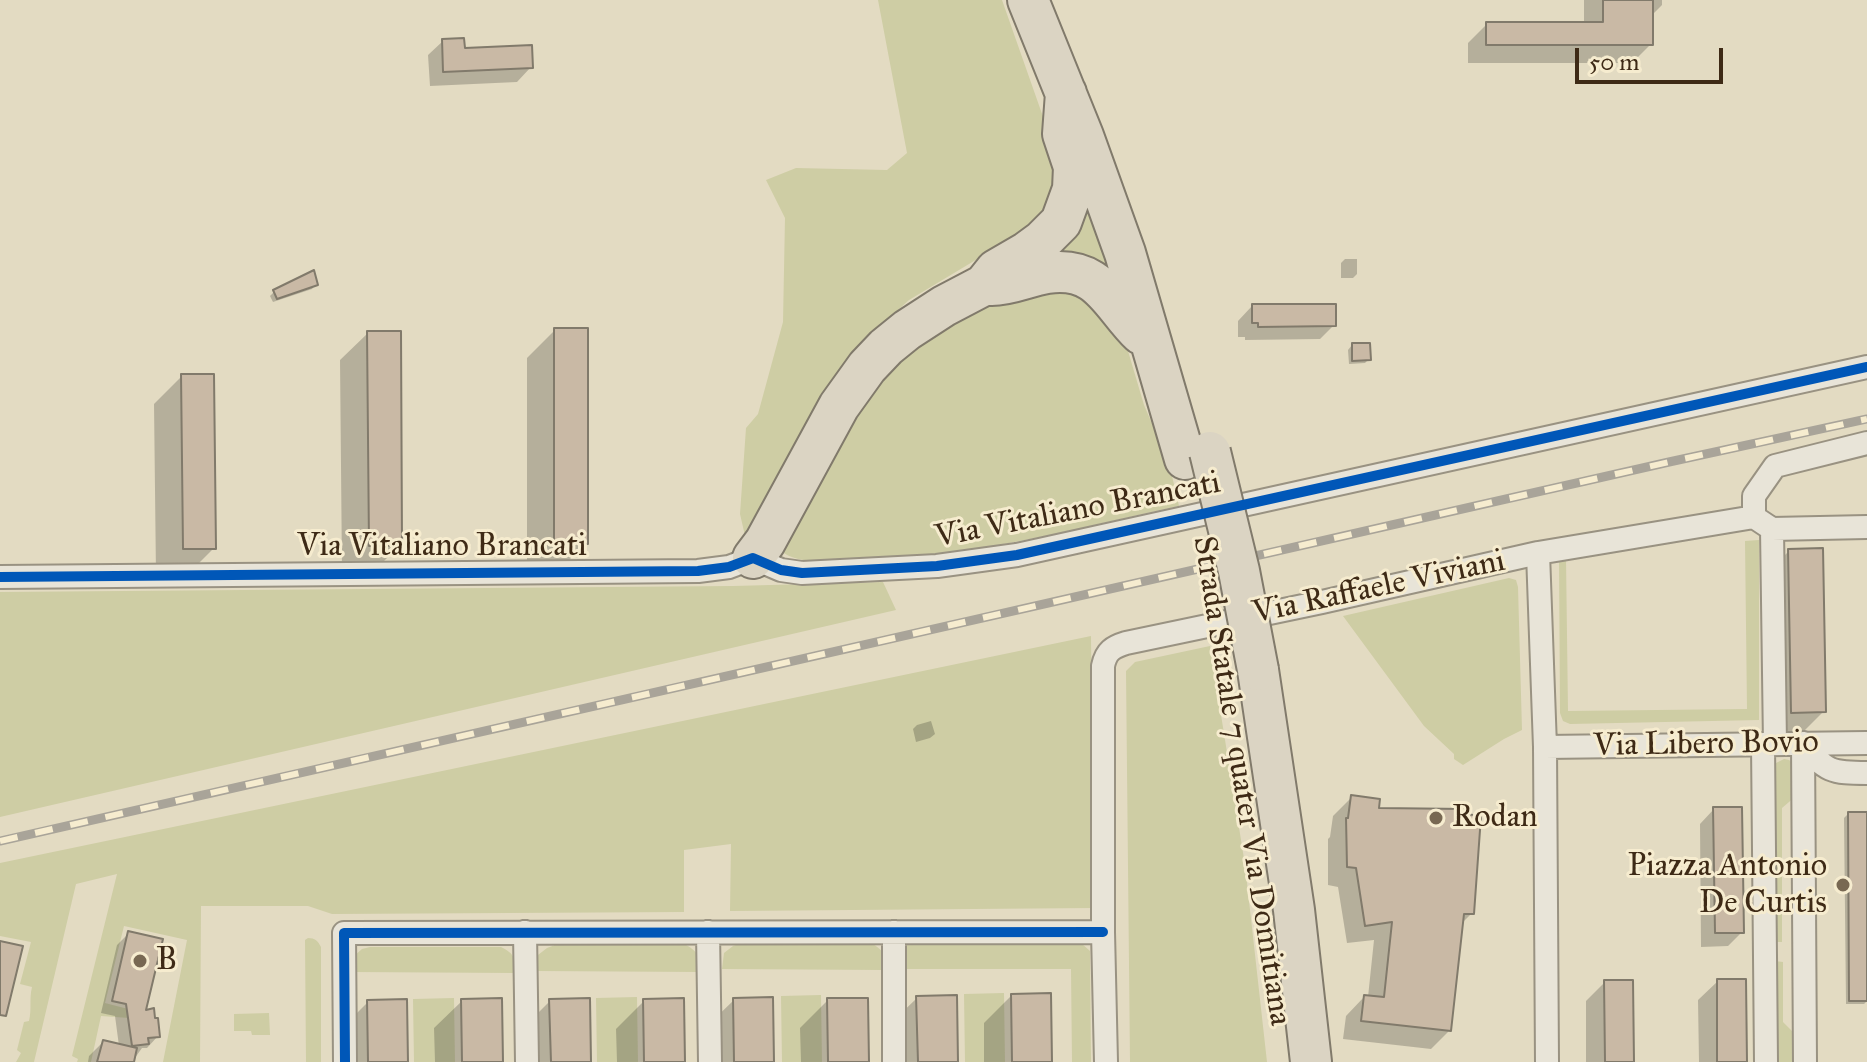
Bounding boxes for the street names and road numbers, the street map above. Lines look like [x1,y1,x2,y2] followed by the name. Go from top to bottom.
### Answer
[932,465,1224,557] street label: Via Vitaliano Brancati
[297,528,587,566] street label: Via Vitaliano Brancati
[1183,534,1299,1028] street label: Strada Statale 7 quater Via Domitiana
[1249,543,1509,633] street label: Via Raffaele Viviani
[1593,724,1819,766] street label: Via Libero Bovio

